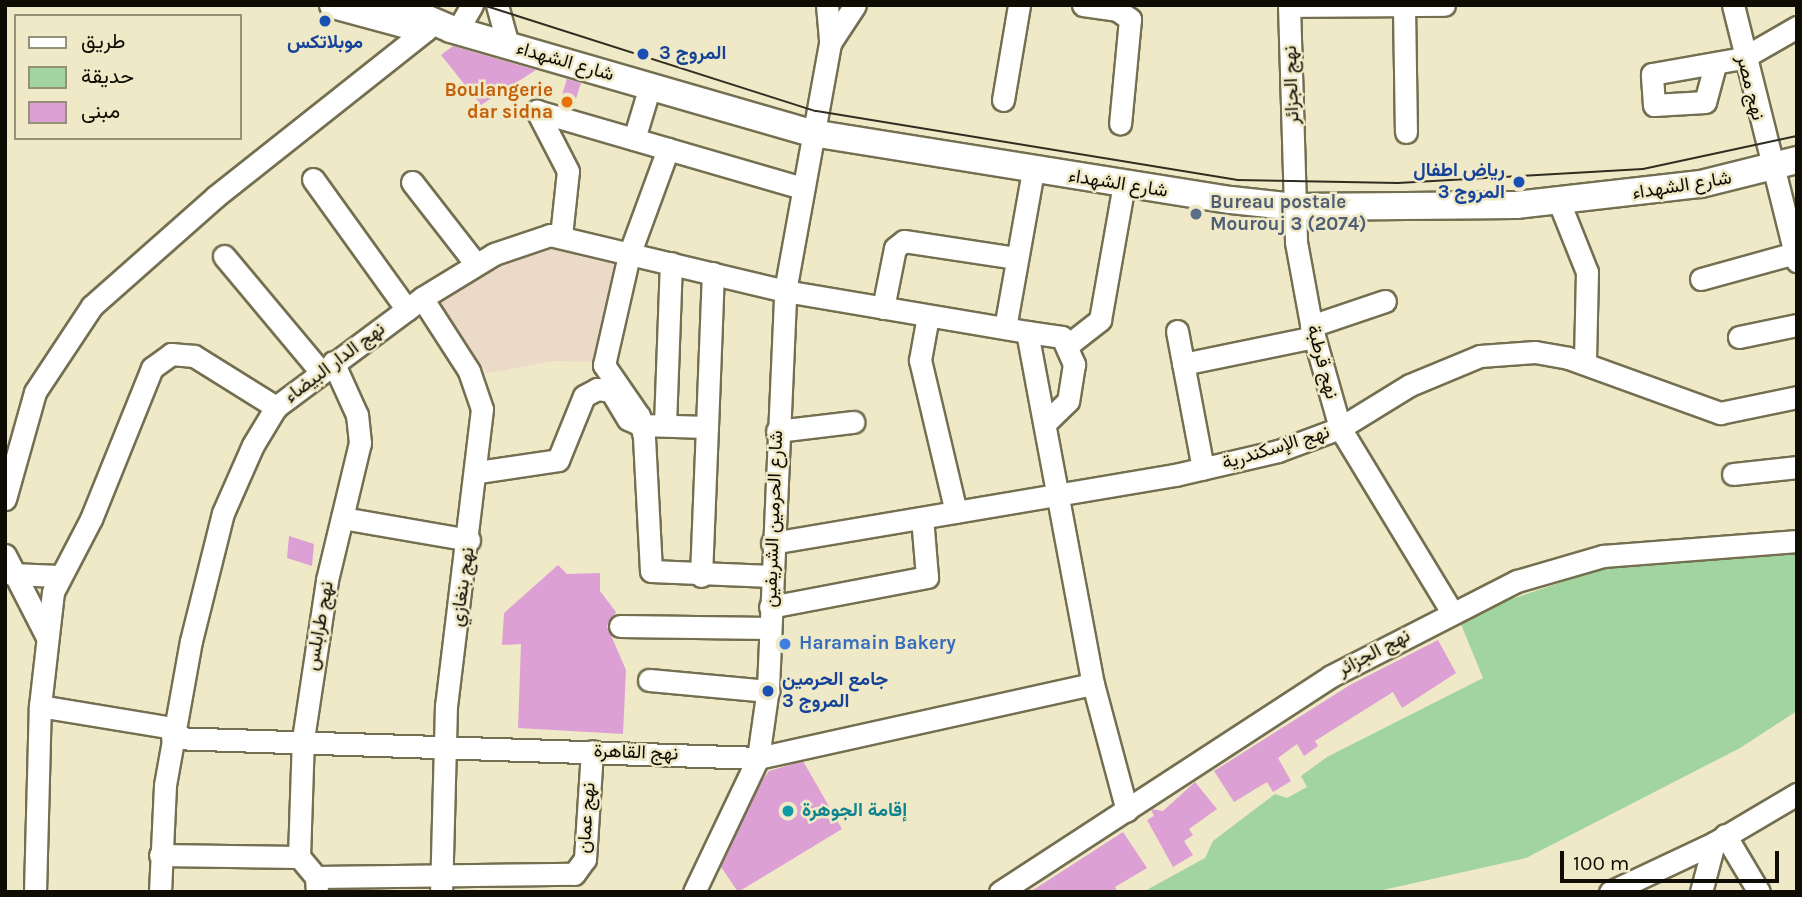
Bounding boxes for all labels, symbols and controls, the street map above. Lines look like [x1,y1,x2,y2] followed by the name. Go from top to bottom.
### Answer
[317,13,333,29] marker: موبلاتكس
[14,14,242,140] legend
[81,29,126,53] text: طريق
[287,32,363,54] place label: موبلاتكس
[514,37,616,87] street label: شارع الشهداء
[659,43,726,65] place label: المروج 3
[633,44,653,64] marker: المروج 3
[1279,45,1305,125] street label: نهج الجزائر
[1731,53,1769,123] street label: نهج مصر
[81,64,134,88] text: حديقة
[444,80,553,124] place label: Boulangerie dar sidna
[559,94,575,110] marker: Boulangerie dar sidna
[81,99,120,123] text: مبنى
[1413,160,1505,204] place label: رياض اطفال المروج 3
[1067,165,1169,203] street label: شارع الشهداء
[1631,167,1733,205] street label: شارع الشهداء
[1511,174,1527,190] marker: رياض اطفال المروج 3
[1210,192,1367,236] place label: Bureau postale Mourouj 3 (2074)
[1188,206,1204,222] marker: Bureau postale Mourouj 3 (2074)
[280,318,390,408] street label: نهج الدار البيضاء
[1301,322,1343,402] street label: نهج قرطبة
[1220,421,1332,475] street label: نهج الإسكندرية
[760,430,788,608] street label: شارع الحرمين الشريفين
[446,546,480,628] street label: نهج بنغازي
[301,579,339,673] street label: نهج طرابلس
[1334,624,1414,682] street label: نهج الجزائر
[799,633,956,655] place label: Haramain Bakery
[777,636,793,652] marker: Haramain Bakery
[782,669,888,713] place label: جامع الحرمين المروج 3
[760,683,776,699] marker: جامع الحرمين المروج 3
[593,740,679,766] street label: نهج القاهرة
[573,782,601,854] street label: نهج عمان
[802,800,907,822] place label: إقامة الجوهرة
[780,803,796,819] marker: إقامة الجوهرة
[1564,838,1783,882] scale bar
[1573,851,1630,875] text: 100 m

